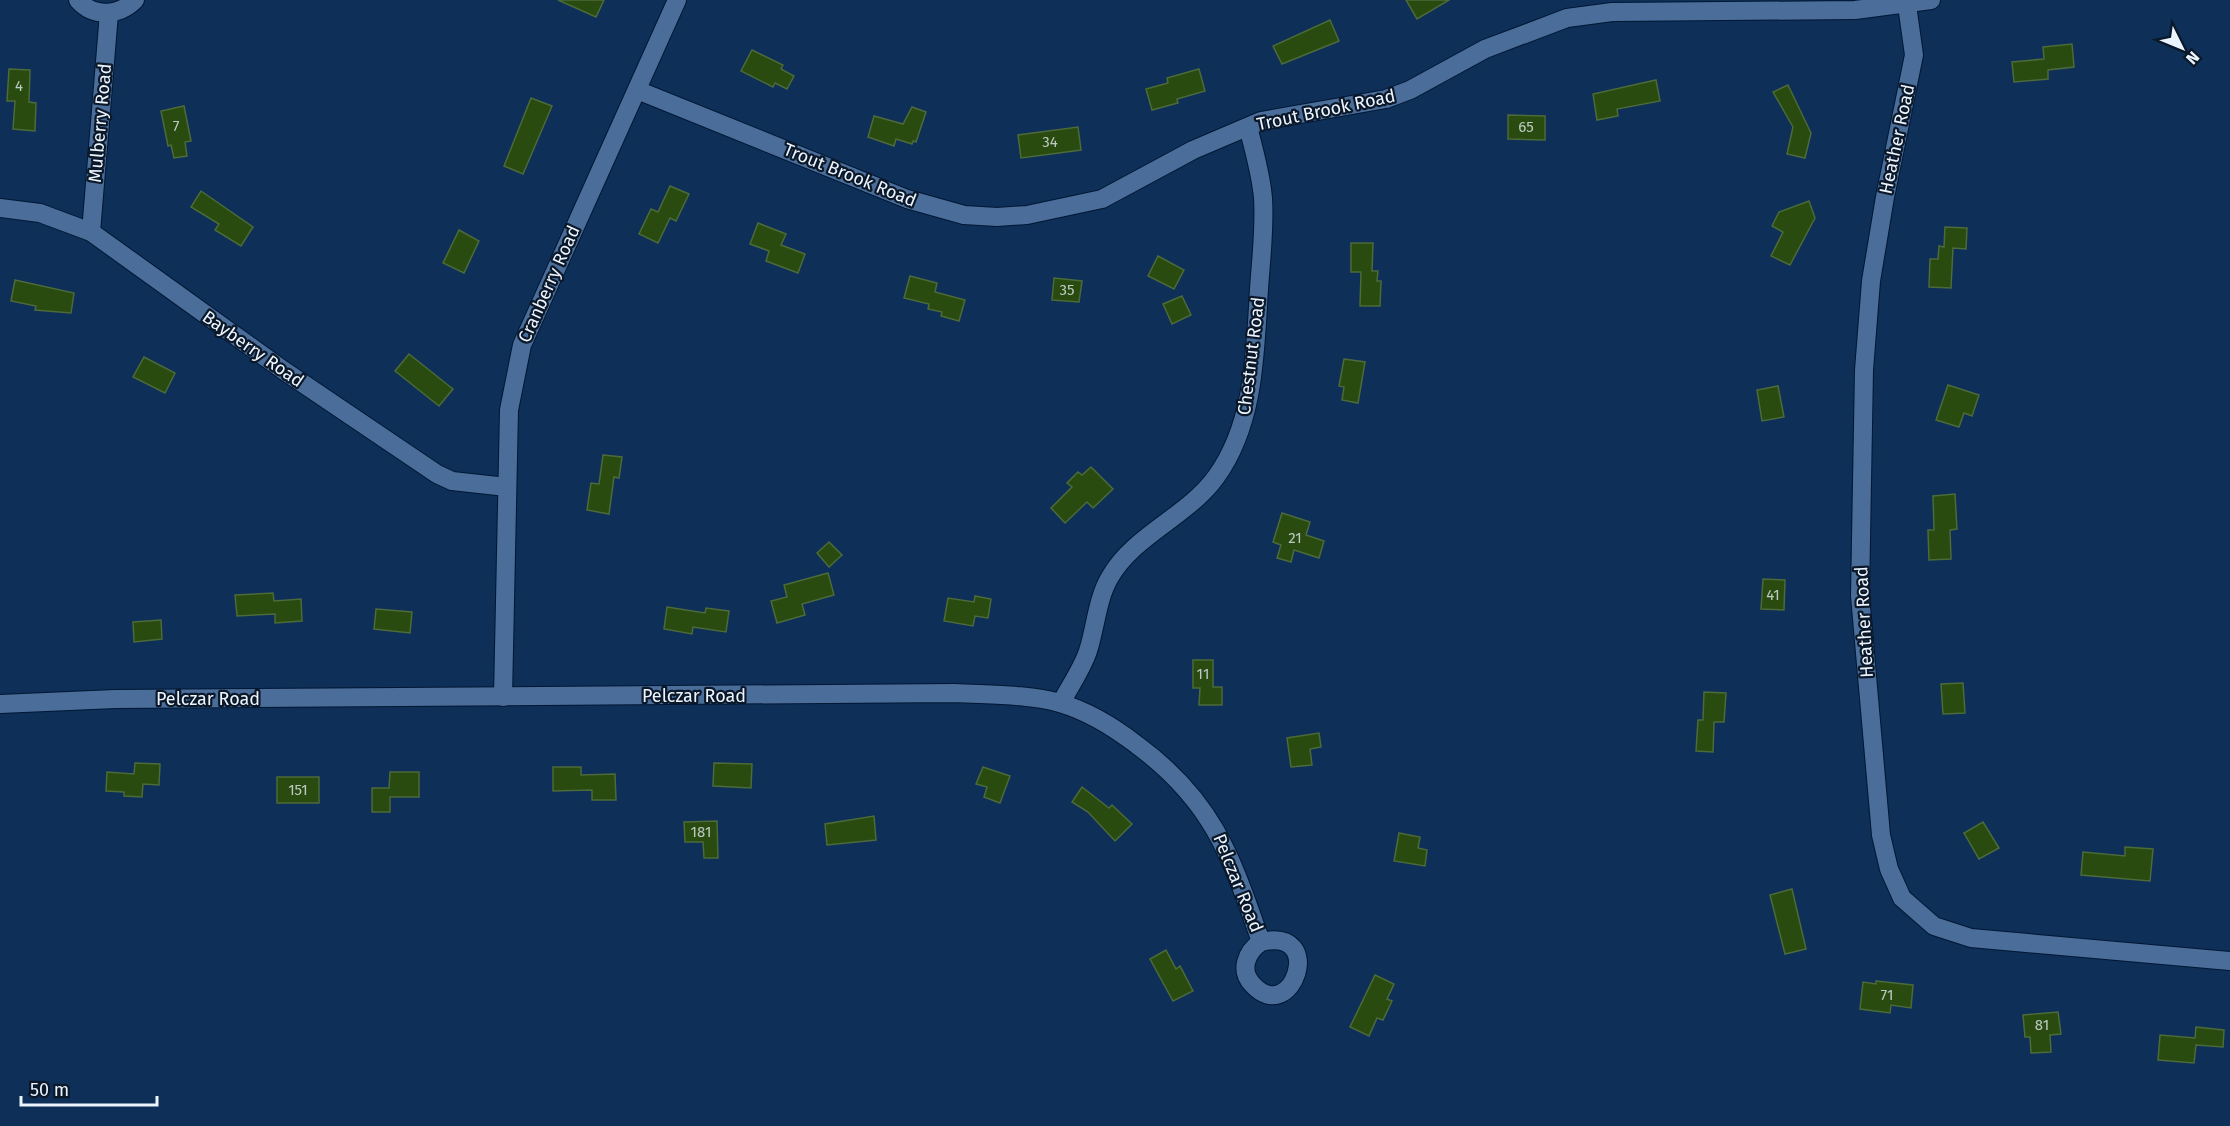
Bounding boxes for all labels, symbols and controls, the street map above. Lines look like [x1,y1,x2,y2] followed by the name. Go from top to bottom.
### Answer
[2152,18,2212,78] north arrow
[2182,48,2203,68] text: N
[84,63,116,183] street label: Mulberry Road
[15,77,23,95] house number: 4
[1875,82,1919,196] street label: Heather Road
[1255,85,1397,135] street label: Trout Brook Road
[173,117,180,135] house number: 7
[1518,118,1534,136] house number: 65
[1042,133,1058,151] house number: 34
[780,138,920,212] street label: Trout Brook Road
[513,222,585,346] street label: Cranberry Road
[1059,281,1075,299] house number: 35
[1233,296,1269,416] street label: Chestnut Road
[198,306,308,392] street label: Bayberry Road
[1288,529,1302,547] house number: 21
[1850,566,1878,678] street label: Heather Road
[1766,586,1780,604] house number: 41
[1197,665,1209,683] house number: 11
[642,685,746,707] street label: Pelczar Road
[156,688,260,710] street label: Pelczar Road
[288,781,308,799] house number: 151
[691,823,711,841] house number: 181
[1208,831,1268,935] street label: Pelczar Road
[1881,986,1893,1004] house number: 71
[2035,1016,2049,1034] house number: 81
[21,1069,158,1107] scale bar
[30,1079,69,1101] text: 50 m

